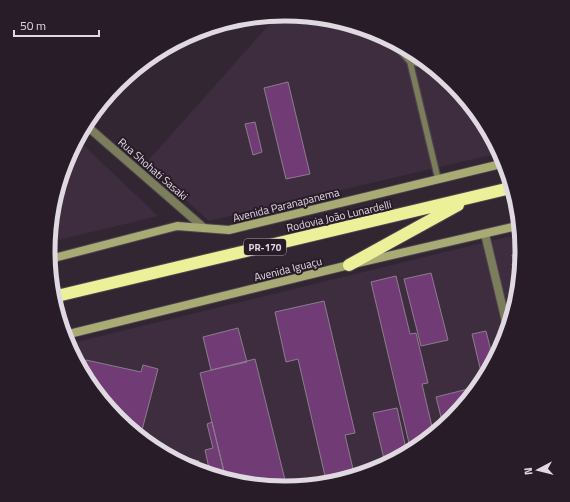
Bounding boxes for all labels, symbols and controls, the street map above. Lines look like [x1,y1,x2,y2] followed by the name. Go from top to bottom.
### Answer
[14,12,99,38] scale bar
[20,16,46,35] text: 50 m
[115,134,191,204] street label: Rua Shohati Sasaki
[231,184,341,226] street label: Avenida Paranapanema
[285,196,393,236] street label: Rodovia João Lunardelli
[244,239,286,255] road number: PR-170
[252,253,324,285] street label: Avenida Iguaçu
[518,450,558,490] north arrow
[520,466,536,476] text: N

